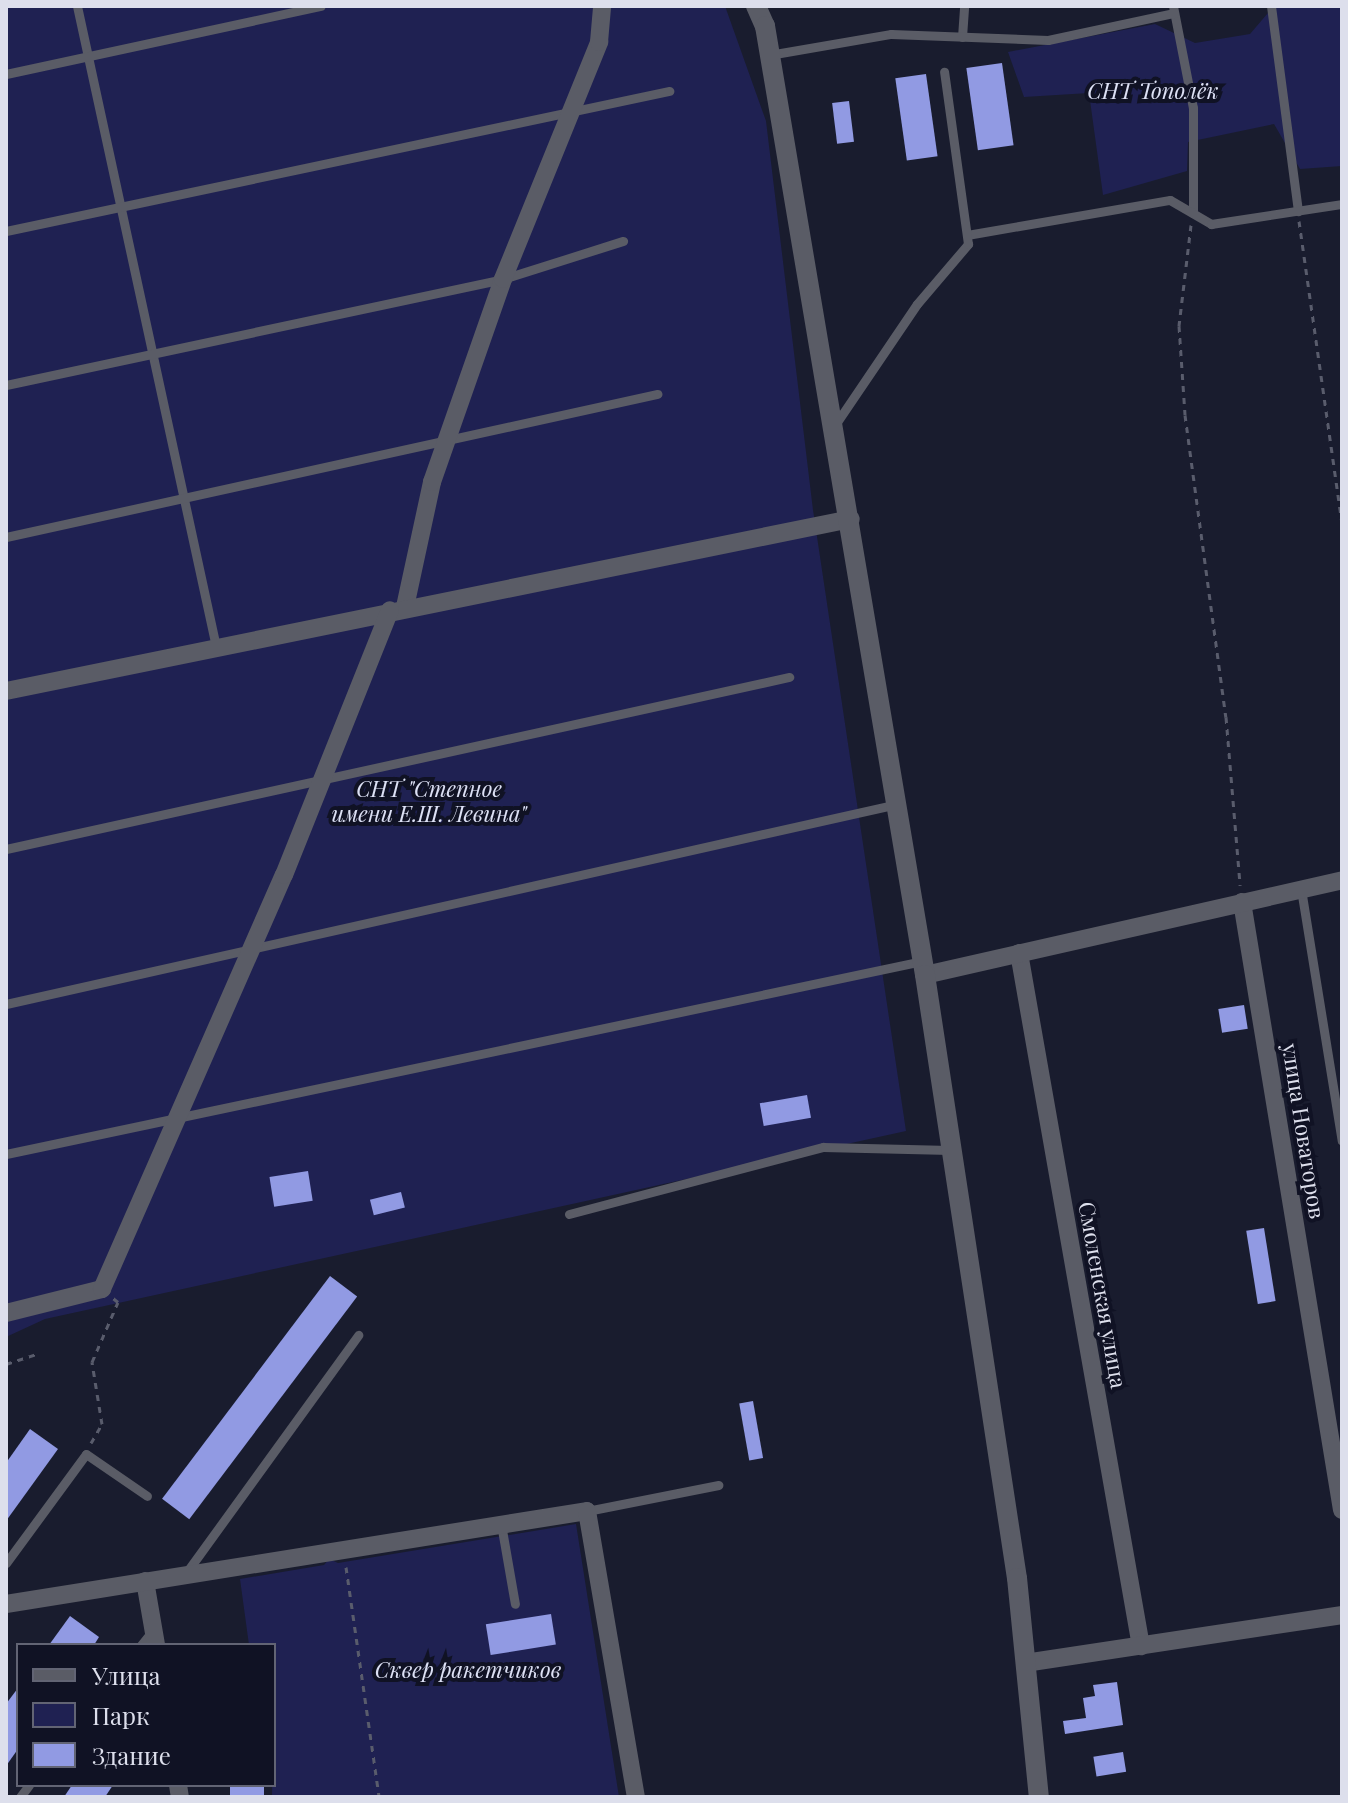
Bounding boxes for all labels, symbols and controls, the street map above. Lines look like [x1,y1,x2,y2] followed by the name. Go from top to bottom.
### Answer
[1087,78,1219,104] park label: СНТ Тополёк
[331,775,527,826] park label: СНТ "Степное имени Е.Ш. Левина"
[1277,1041,1331,1221] street label: улица Новаторов
[1074,1200,1132,1390] street label: Смоленская улица
[16,1643,276,1787] legend
[375,1657,561,1683] park label: Сквер ракетчиков
[92,1659,161,1691] text: Улица
[92,1699,150,1731] text: Парк
[92,1739,171,1771] text: Здание

